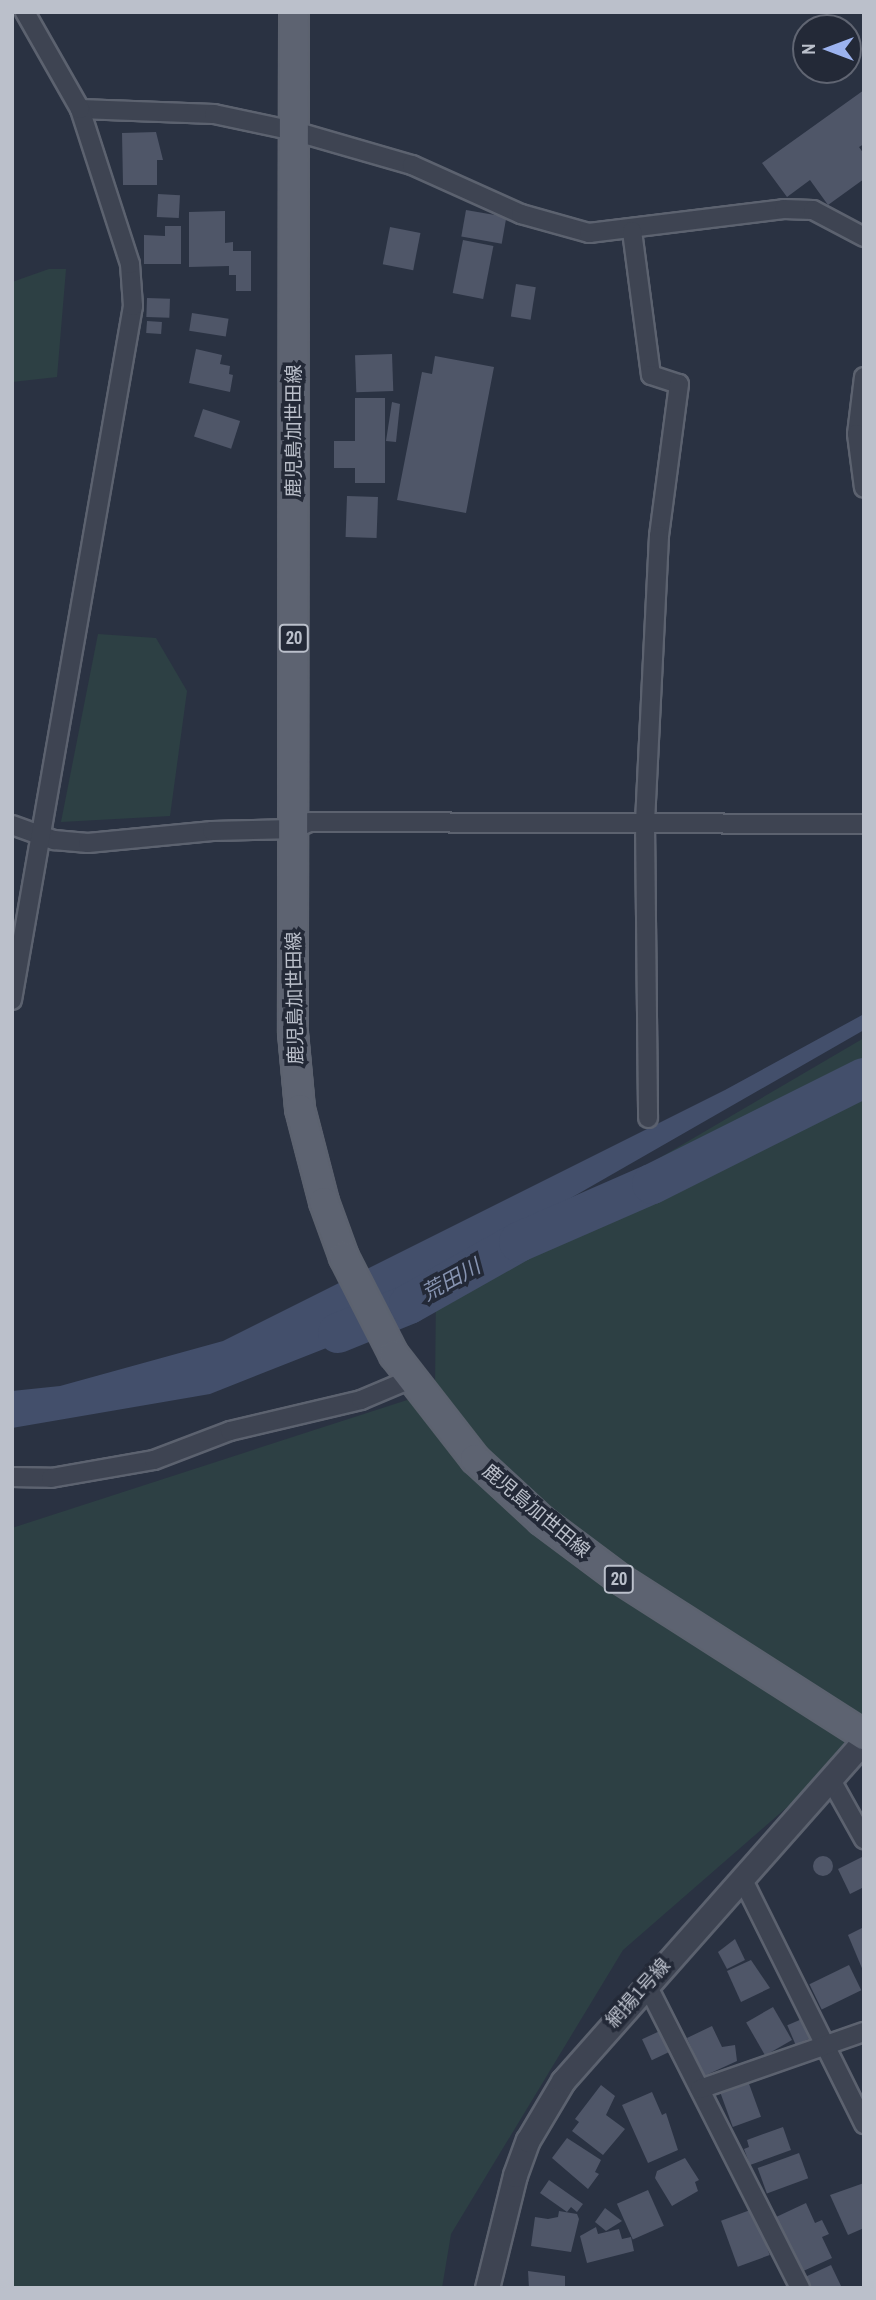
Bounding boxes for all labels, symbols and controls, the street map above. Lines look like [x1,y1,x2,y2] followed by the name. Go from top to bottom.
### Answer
[792,14,862,84] north arrow
[795,43,821,55] text: N
[283,365,305,497] street label: 鹿児島加世田線
[278,624,310,652] road number: 20
[282,931,308,1065] street label: 鹿児島加世田線
[417,1254,485,1306] water label: 荒田川
[478,1460,594,1562] street label: 鹿児島加世田線
[603,1564,635,1594] road number: 20
[601,1954,675,2032] street label: 網揚1号線

